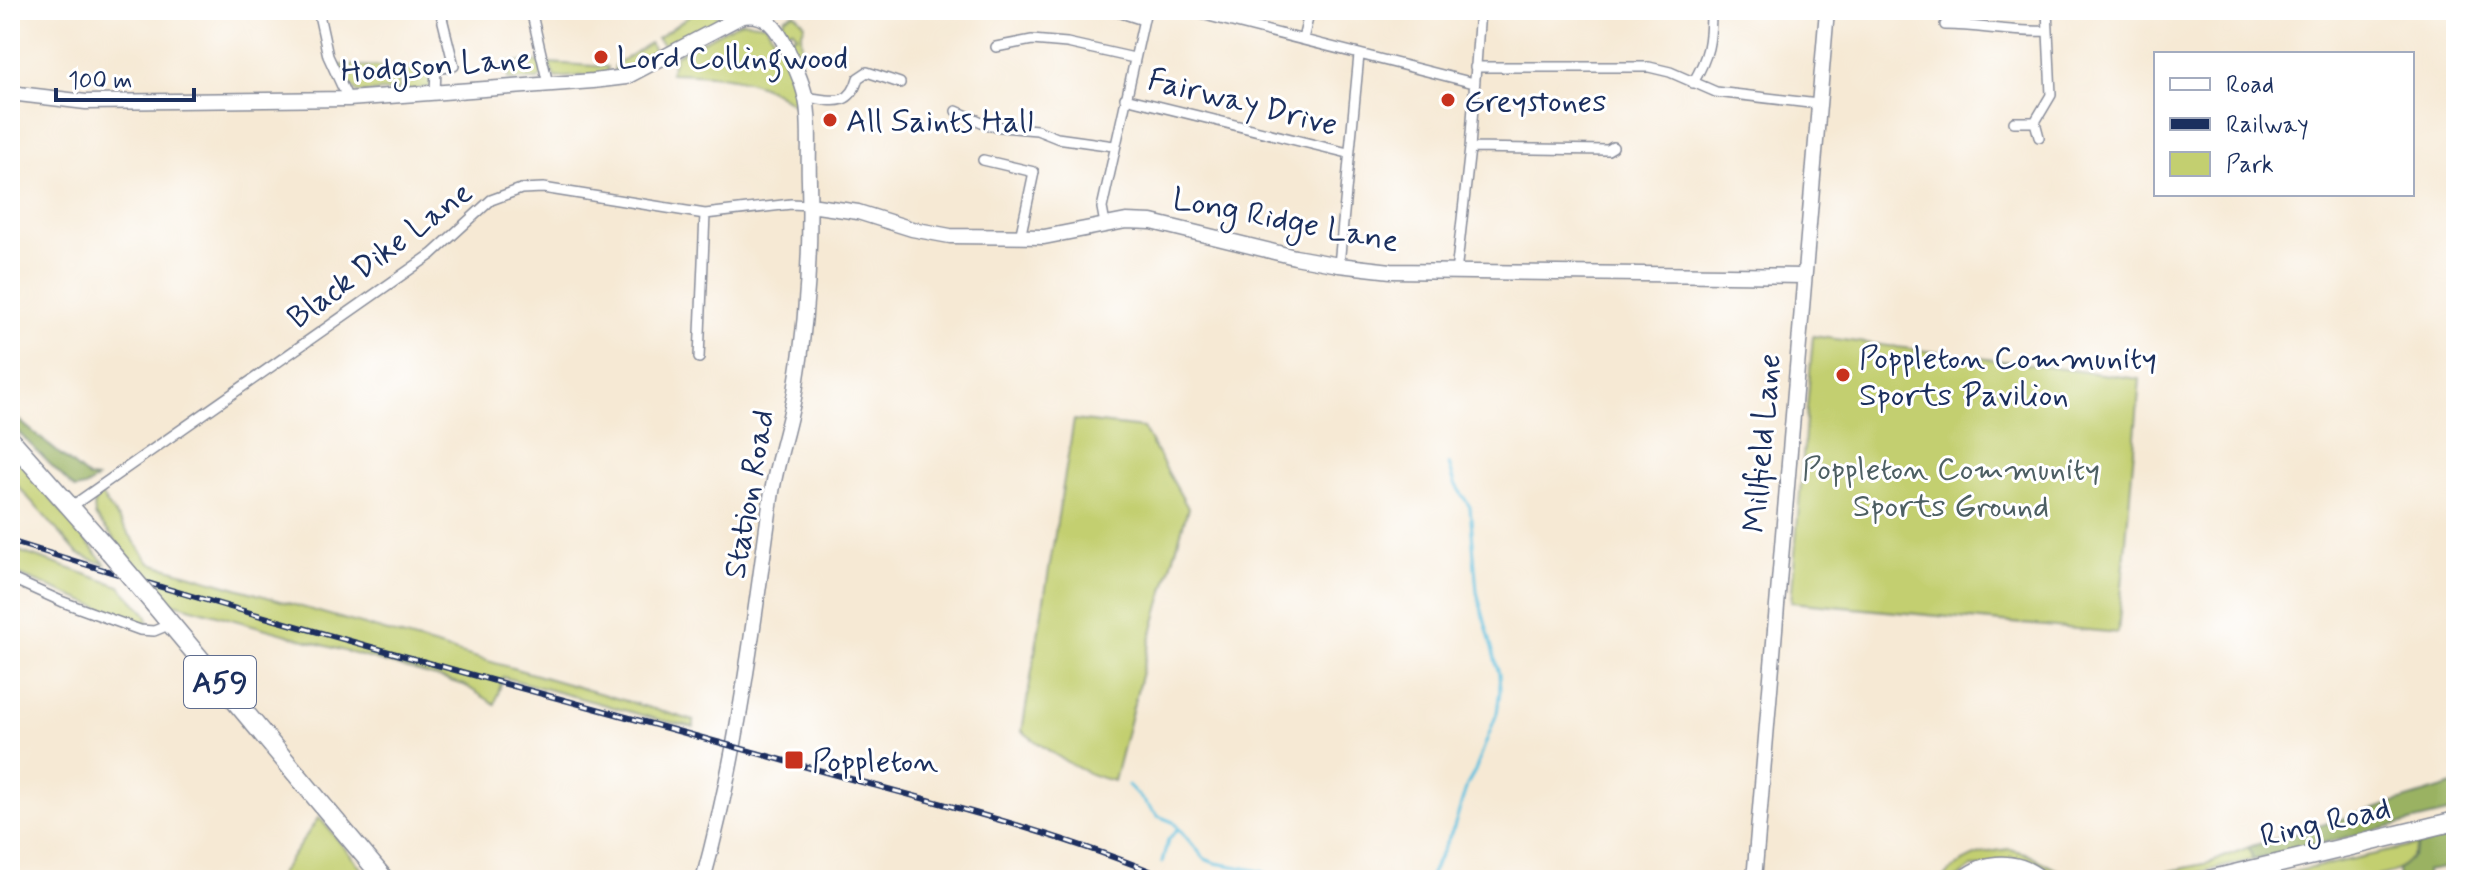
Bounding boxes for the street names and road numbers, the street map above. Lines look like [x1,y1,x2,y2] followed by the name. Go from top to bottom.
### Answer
[339,38,533,96] street label: Hodgson Lane
[1143,59,1342,147] street label: Fairway Drive
[279,172,481,339] street label: Black Dike Lane
[1169,178,1402,265] street label: Long Ridge Lane
[1734,352,1792,535] street label: Millfield Lane
[714,407,785,582] street label: Station Road
[184,656,256,708] road number: A59
[2256,788,2395,860] street label: Ring Road

